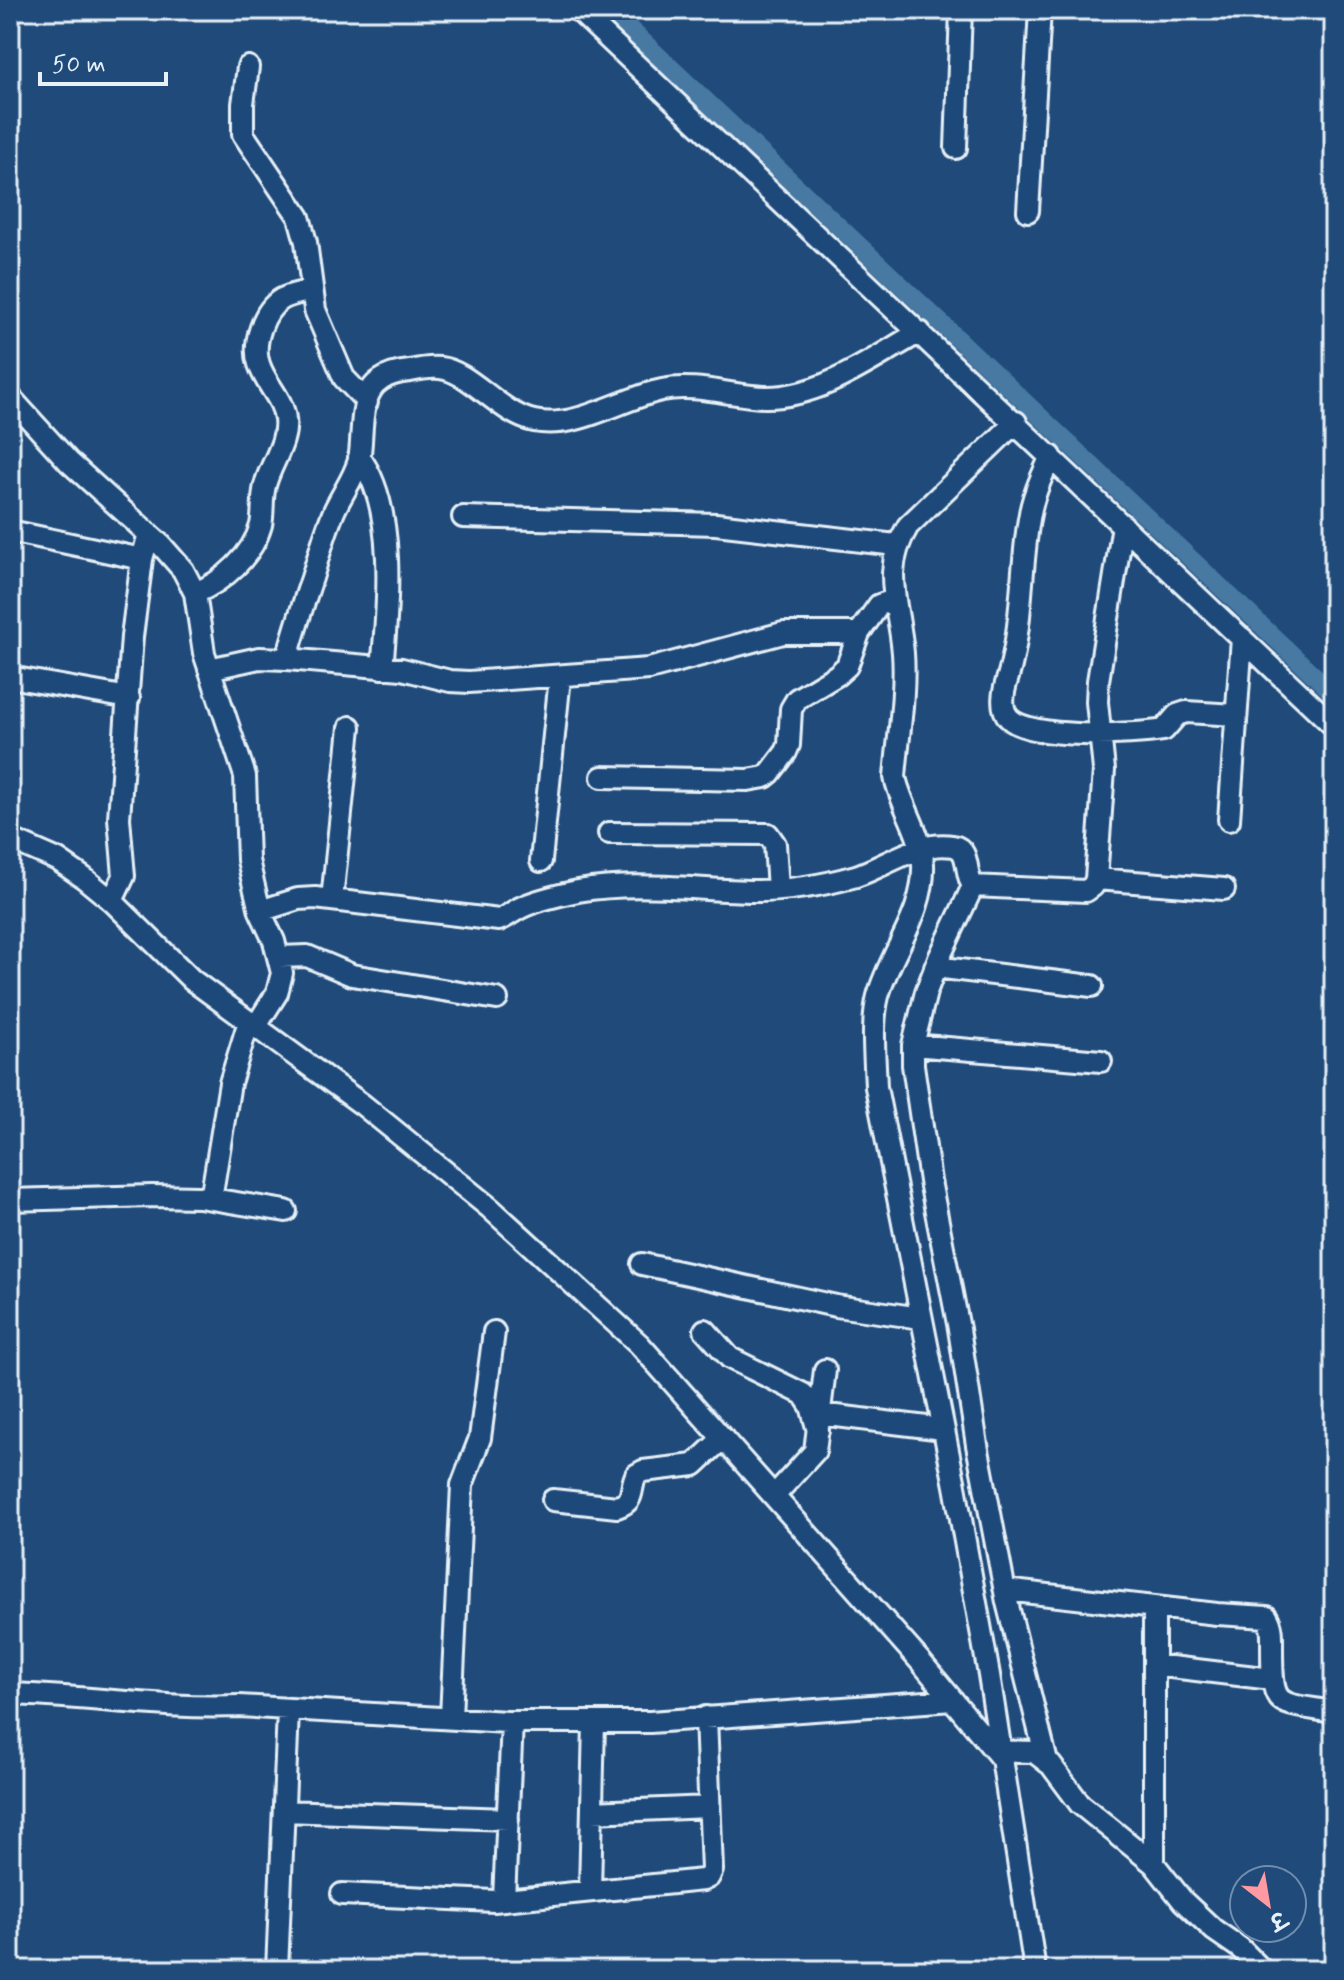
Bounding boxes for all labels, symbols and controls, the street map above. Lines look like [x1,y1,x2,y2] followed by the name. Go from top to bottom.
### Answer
[40,36,166,86] scale bar
[52,50,106,81] text: 50 m
[1228,1864,1308,1944] north arrow
[1262,1903,1292,1936] text: उ

